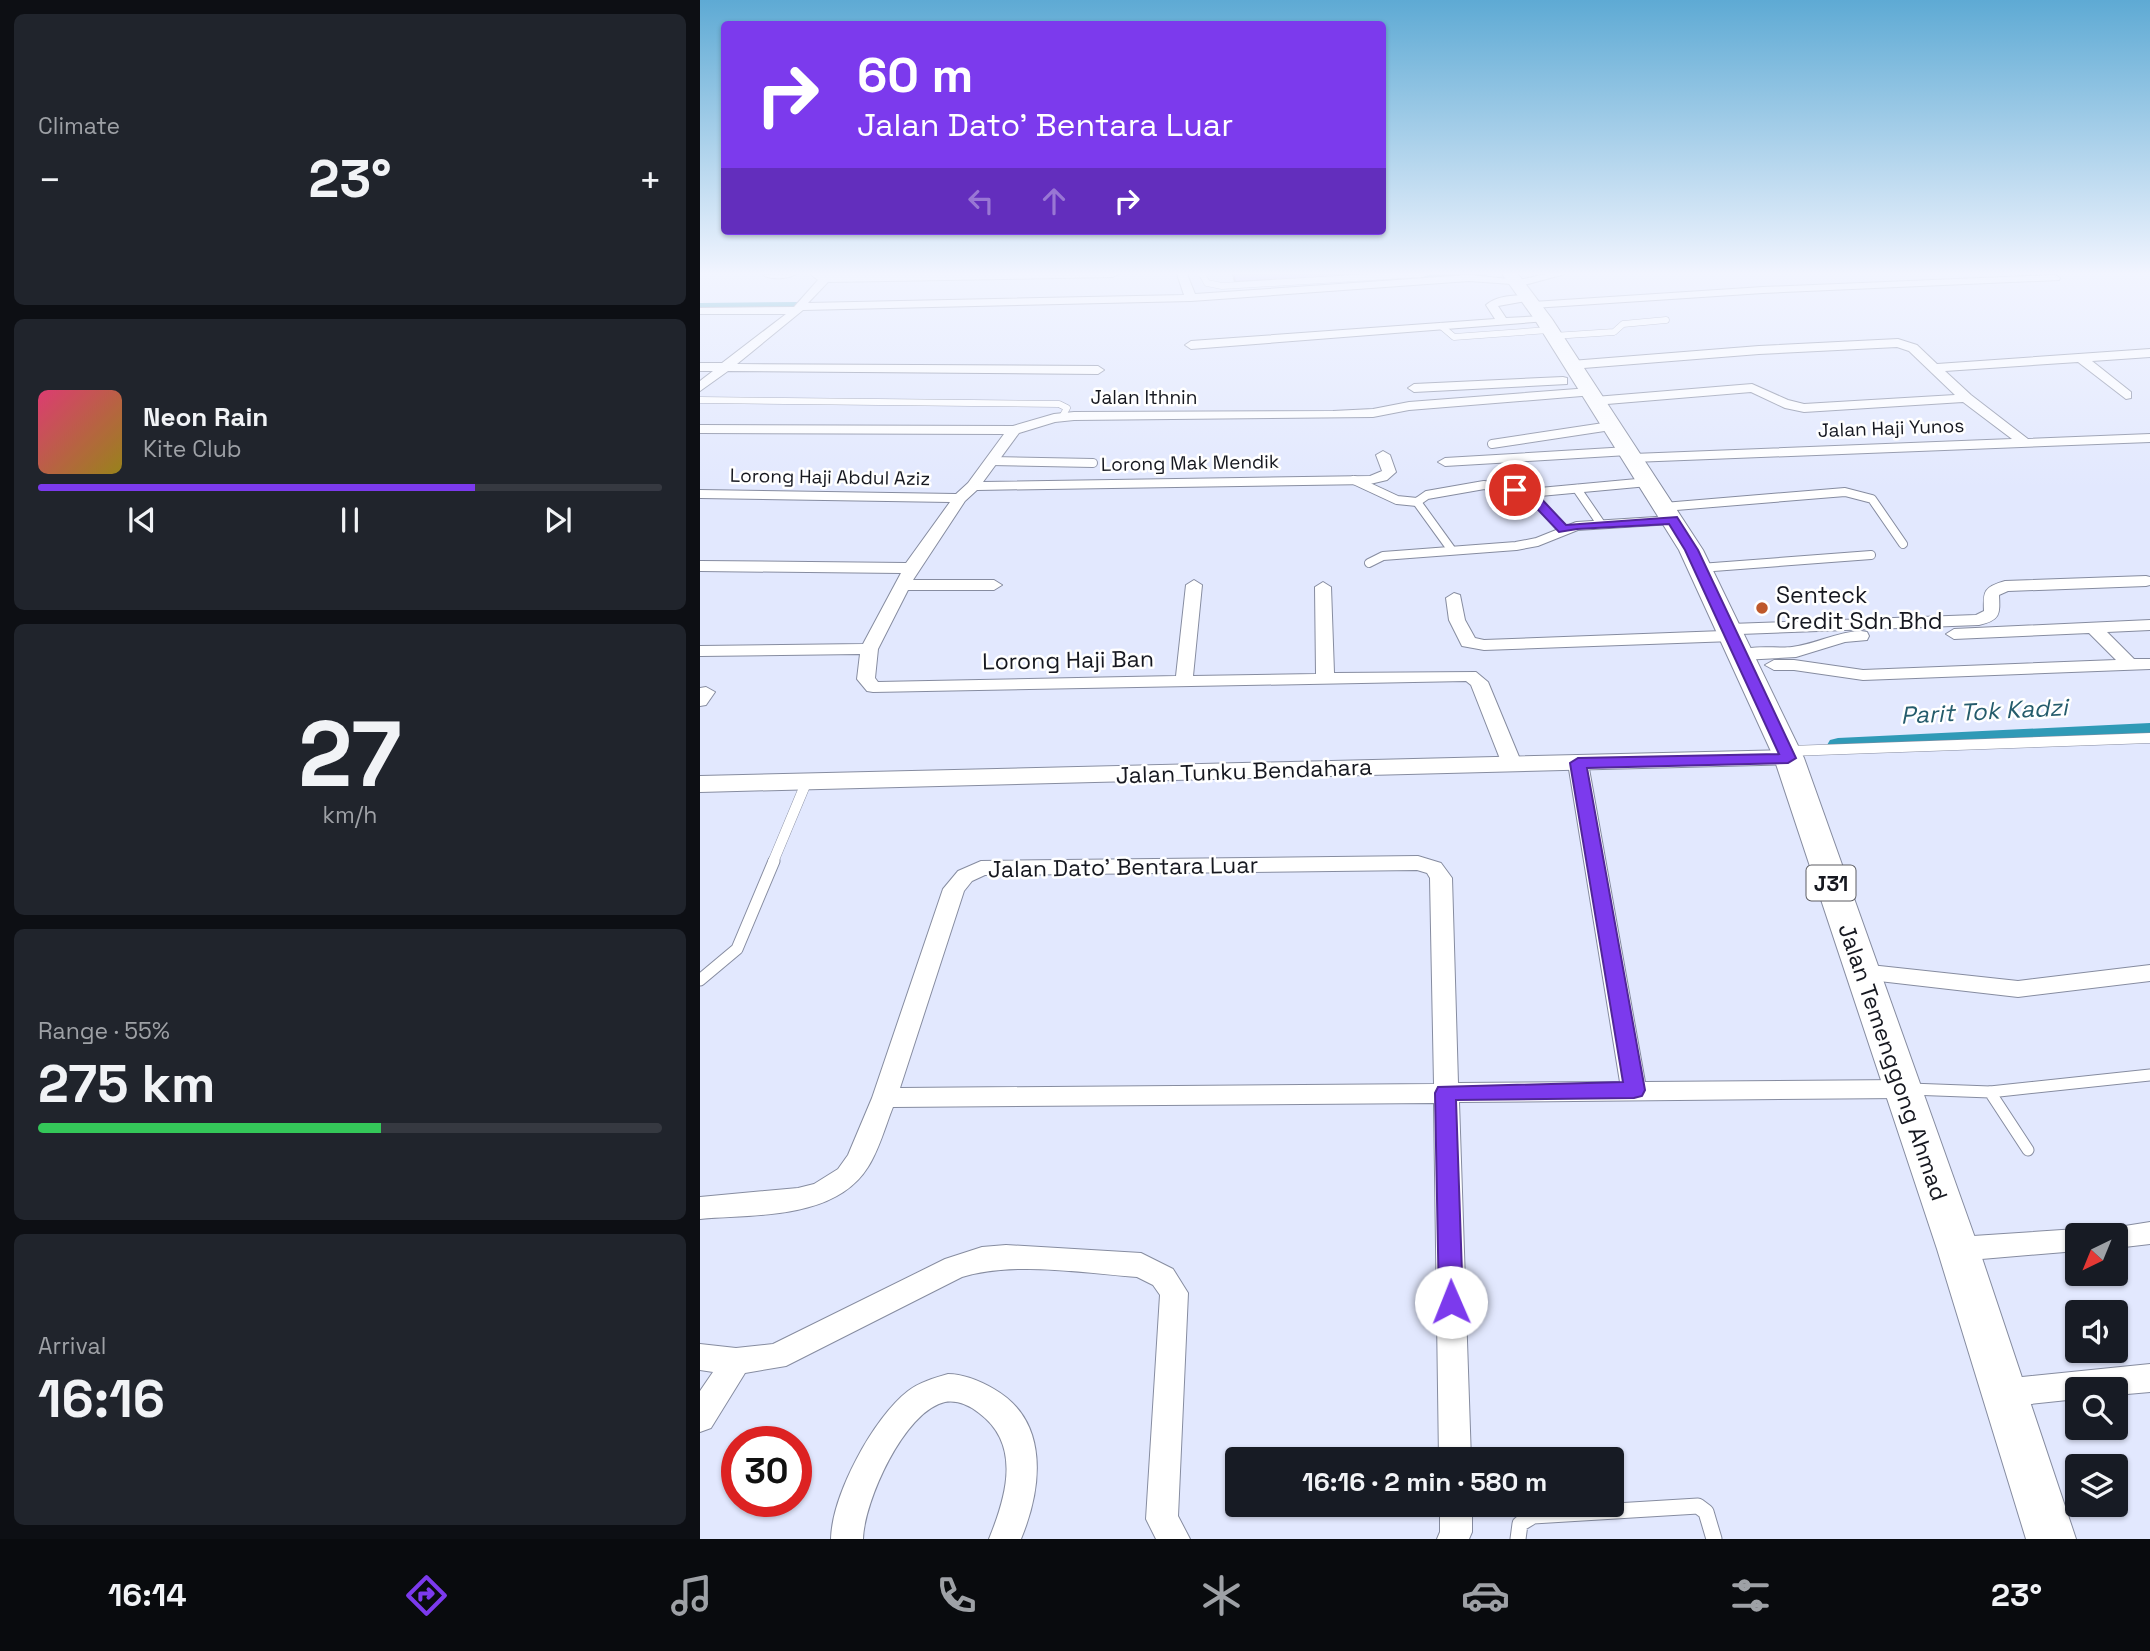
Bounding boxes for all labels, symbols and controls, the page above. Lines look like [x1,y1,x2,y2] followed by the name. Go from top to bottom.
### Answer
[857,44,973,106] text: 60 m
[742,49,833,140] icon: right
[857,105,1233,145] text: Jalan Dato' Bentara Luar
[38,111,120,141] text: Climate
[309,146,392,212] text: 23°
[38,156,62,204] text: −
[638,156,662,204] text: +
[962,182,1000,220] icon: left
[1035,182,1073,220] icon: ahead
[1108,182,1146,220] icon: right
[1091,385,1197,410] street label: Jalan Ithnin
[143,400,268,434] text: Neon Rain
[1817,413,1965,443] street label: Jalan Haji Yunos
[143,434,242,464] text: Kite Club
[1101,449,1279,477] street label: Lorong Mak Mendik
[1485,460,1545,520] pin
[730,463,930,491] street label: Lorong Haji Abdul Aziz
[1496,471,1534,509] icon: arrive
[123,501,161,539] icon: previous
[331,501,369,539] icon: pause
[539,501,577,539] icon: next
[1776,580,1943,636] place label: Senteck Credit Sdn Bhd
[1754,600,1770,616] marker: Senteck Credit Sdn Bhd
[982,644,1154,676] street label: Lorong Haji Ban
[1900,691,2071,731] water label: Parit Tok Kadzi
[298,696,402,813] text: 27
[1115,752,1373,790] street label: Jalan Tunku Bendahara
[323,800,377,830] text: km/h
[988,850,1258,884] street label: Jalan Dato' Bentara Luar
[1806,866,1856,900] road number: J31
[1831,919,1955,1205] street label: Jalan Temenggong Ahmad
[38,1016,170,1046] text: Range · 55%
[38,1051,215,1117] text: 275 km
[2065,1223,2128,1286] north arrow
[2065,1223,2128,1517] map controls
[1414,1265,1488,1339] position arrow
[2065,1300,2128,1363] button: sound
[38,1331,106,1361] text: Arrival
[38,1366,165,1432] text: 16:16
[2065,1377,2128,1440] button: search
[721,1426,812,1517] speed limit sign: 30
[2065,1454,2128,1517] button: layers
[1302,1465,1547,1499] text: 16:16 · 2 min · 580 m
[402,1571,451,1620] icon: directions
[667,1571,716,1620] icon: music
[932,1571,981,1620] icon: phone
[1197,1571,1246,1620] icon: climate
[1461,1571,1510,1620] icon: car
[1726,1571,1775,1620] icon: filters
[108,1575,186,1615] text: 16:14
[1991,1575,2042,1615] text: 23°

